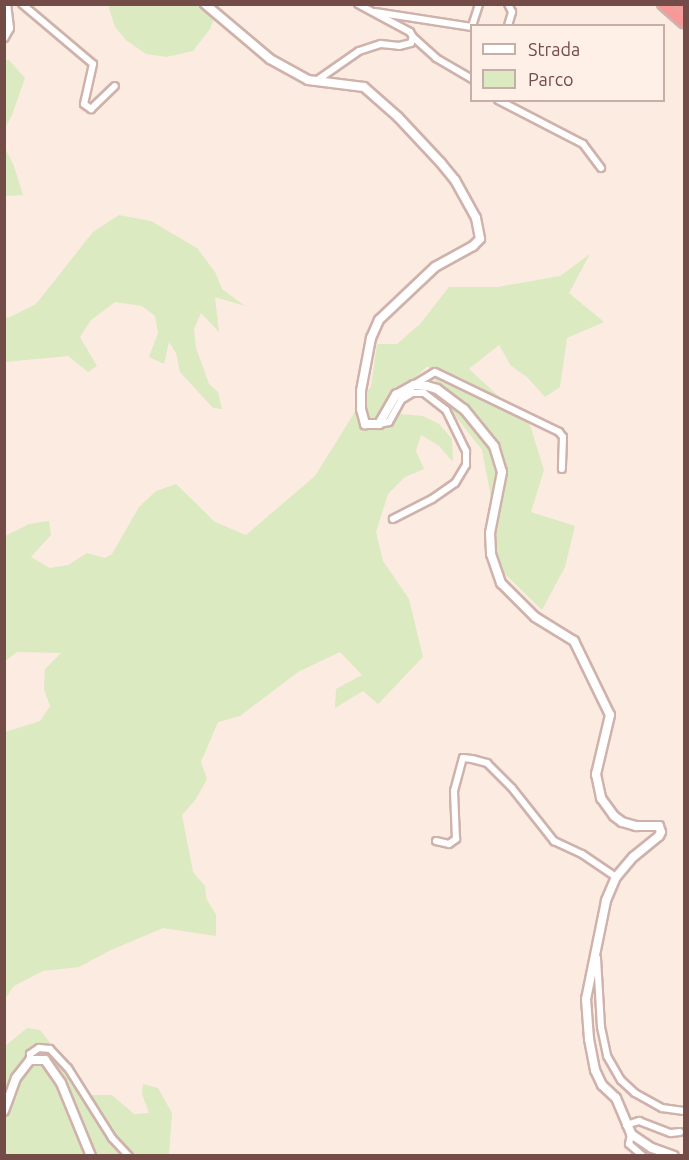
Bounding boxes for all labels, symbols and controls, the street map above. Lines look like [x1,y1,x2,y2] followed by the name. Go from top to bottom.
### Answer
[470,24,665,102] legend
[528,39,580,59] text: Strada
[528,69,574,89] text: Parco

